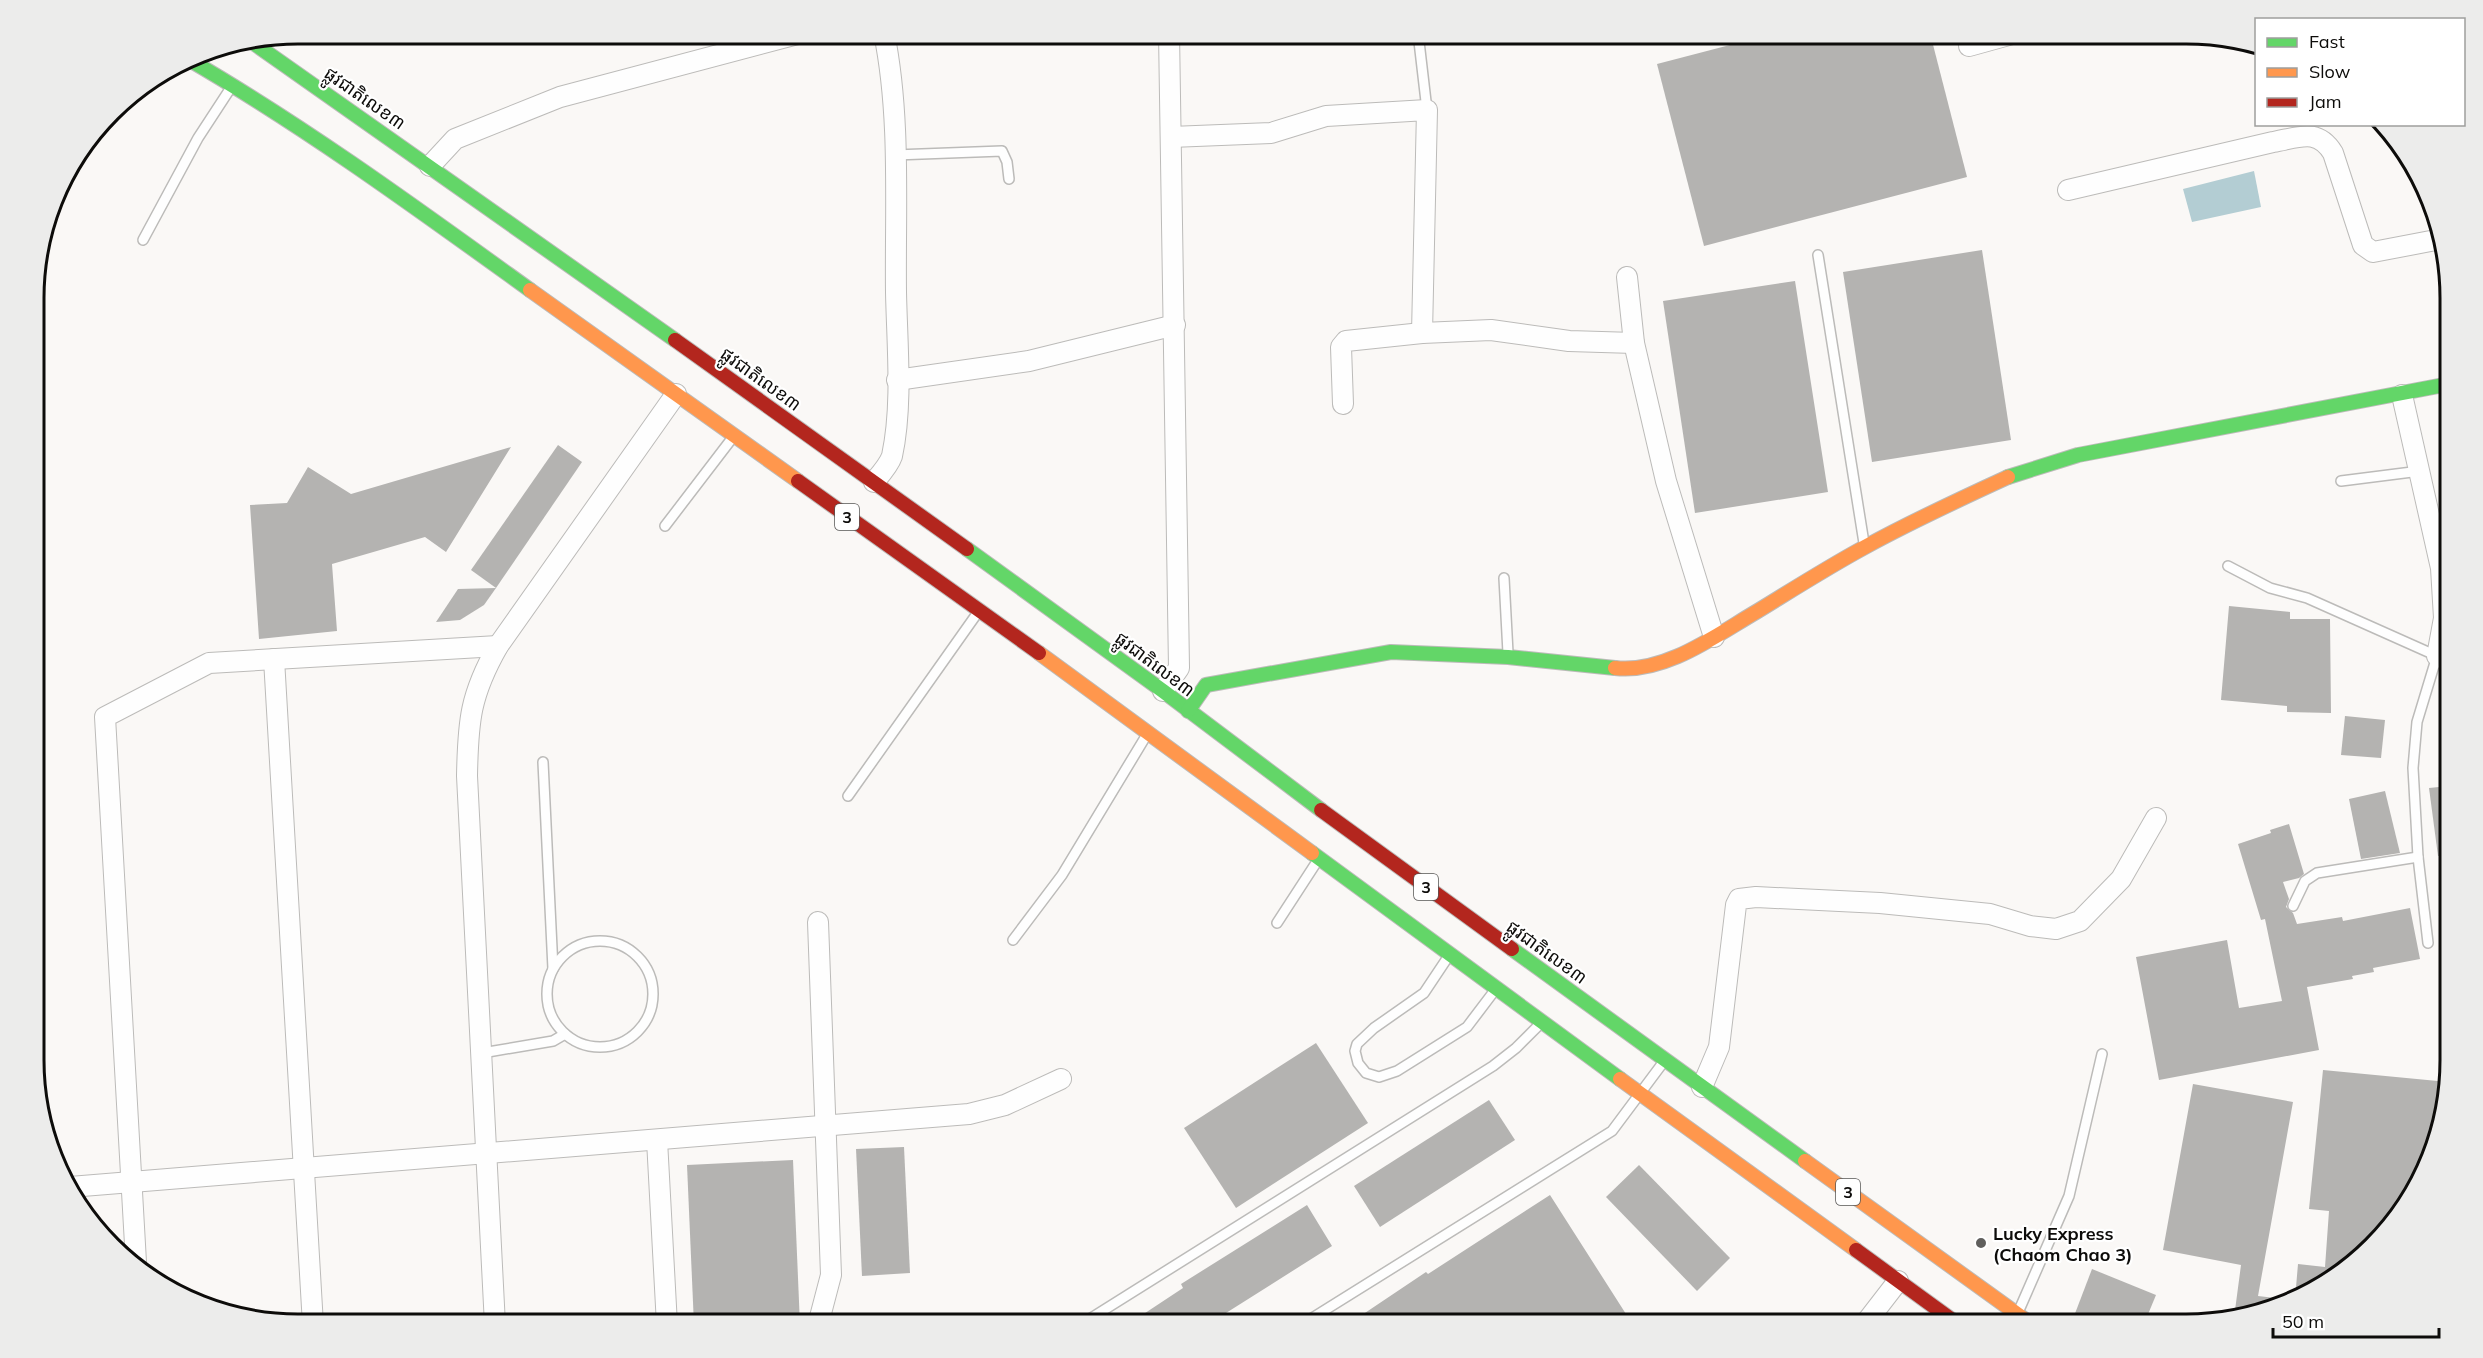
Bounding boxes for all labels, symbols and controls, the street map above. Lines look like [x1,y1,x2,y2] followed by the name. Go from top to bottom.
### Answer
[2255,18,2465,126] legend
[2309,30,2345,53] text: Fast
[2309,60,2351,83] text: Slow
[317,62,410,139] street label: ផ្លូវជាតិលេខ៣
[2309,90,2342,113] text: Jam
[713,342,806,420] street label: ផ្លូវជាតិលេខ៣
[835,504,859,530] road number: 3
[1107,626,1200,706] street label: ផ្លូវជាតិលេខ៣
[1414,874,1438,900] road number: 3
[1499,915,1592,993] street label: ផ្លូវជាតិលេខ៣
[1836,1179,1860,1205] road number: 3
[1993,1222,2133,1266] place label: Lucky Express (Chaom Chao 3)
[1974,1236,1988,1250] marker: Lucky Express (Chaom Chao 3)
[2273,1301,2440,1339] scale bar
[2282,1310,2324,1333] text: 50 m

